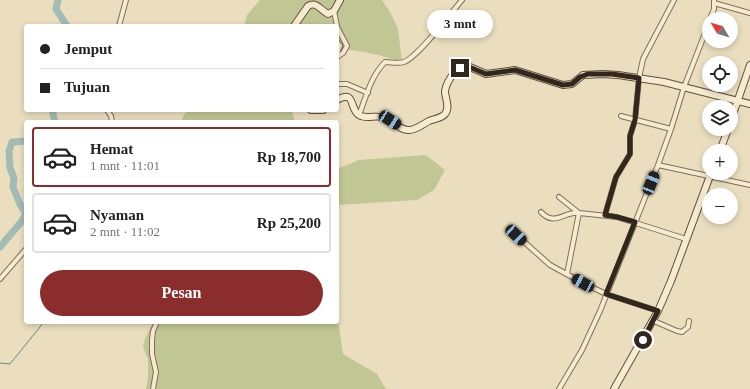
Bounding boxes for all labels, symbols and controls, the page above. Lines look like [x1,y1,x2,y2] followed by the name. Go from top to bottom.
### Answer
[427,10,493,38] callout: 3 mnt
[702,12,738,48] north arrow
[702,12,738,224] map controls
[444,16,476,31] text: 3 mnt
[64,41,112,57] text: Jemput
[702,56,738,92] button: locate
[451,59,469,77] route end
[64,79,110,95] text: Tujuan
[702,100,738,136] button: layers
[377,108,403,132] car
[42,139,78,175] icon: car
[90,141,133,157] text: Hemat
[702,144,738,180] button: +
[257,149,321,165] text: Rp 18,700
[90,158,160,173] text: 1 mnt · 11:01
[641,170,661,196] car
[702,188,738,224] button: −
[42,205,78,241] icon: car
[90,207,144,223] text: Nyaman
[257,215,321,231] text: Rp 25,200
[503,222,529,248] car
[90,224,160,239] text: 2 mnt · 11:02
[40,270,323,316] button: Pesan
[570,272,596,294] car
[634,331,652,349] route start

